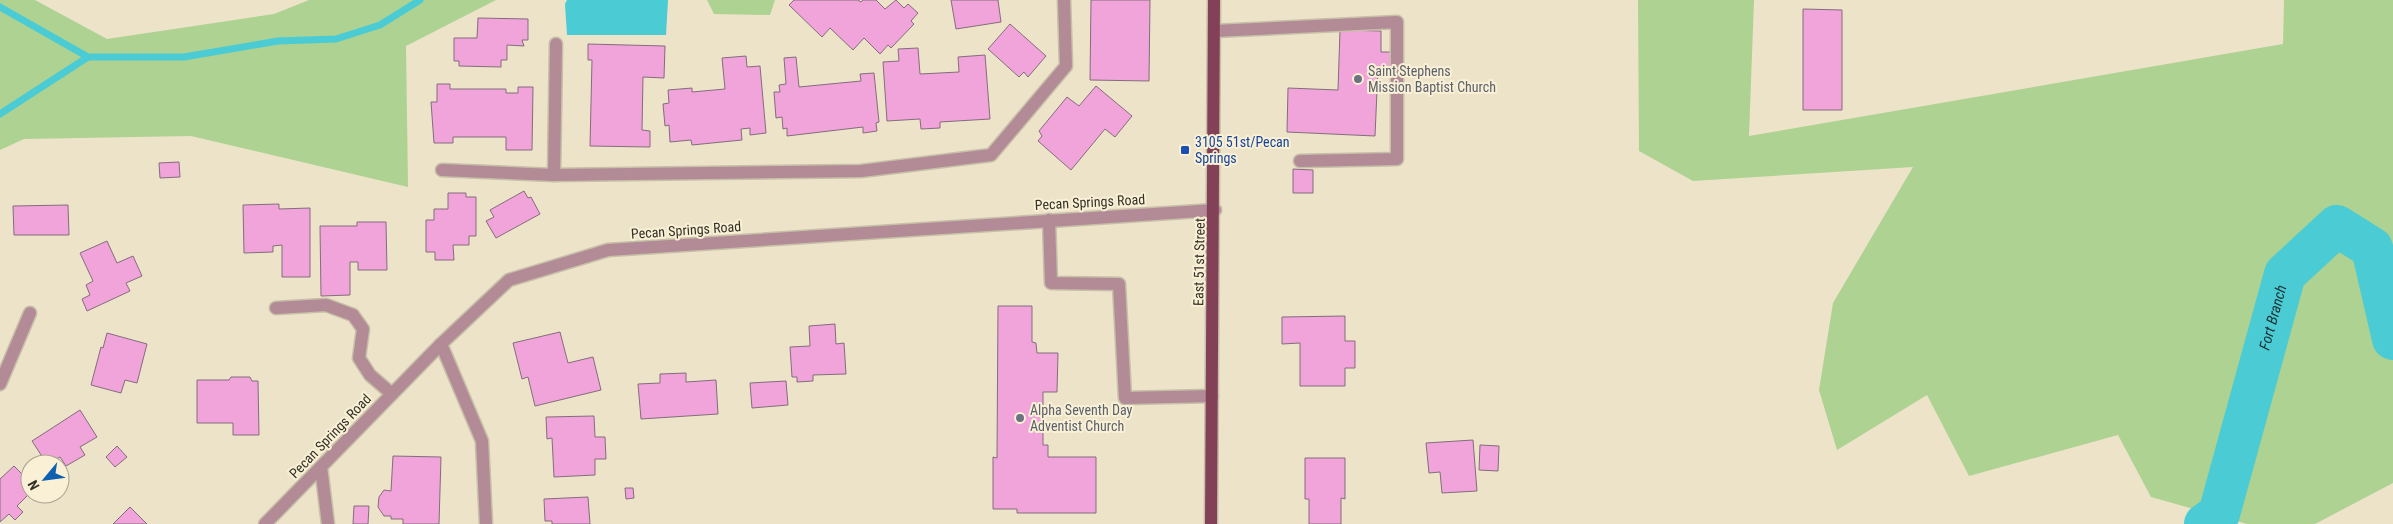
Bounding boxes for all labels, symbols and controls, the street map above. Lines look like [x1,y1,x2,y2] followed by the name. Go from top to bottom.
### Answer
[1368,63,1496,95] place label: Saint Stephens Mission Baptist Church
[1352,73,1364,85] marker: Saint Stephens Mission Baptist Church
[1195,134,1290,166] place label: 3105 51st/Pecan Springs
[1179,144,1191,156] marker: 3105 51st/Pecan Springs
[1034,191,1146,213] street label: Pecan Springs Road
[630,218,742,242] street label: Pecan Springs Road
[1190,218,1208,306] street label: East 51st Street
[2256,283,2291,352] water label: Fort Branch
[286,391,374,481] street label: Pecan Springs Road
[1030,402,1133,434] place label: Alpha Seventh Day Adventist Church
[1014,412,1026,424] marker: Alpha Seventh Day Adventist Church
[20,454,70,504] north arrow
[25,478,43,493] text: N

